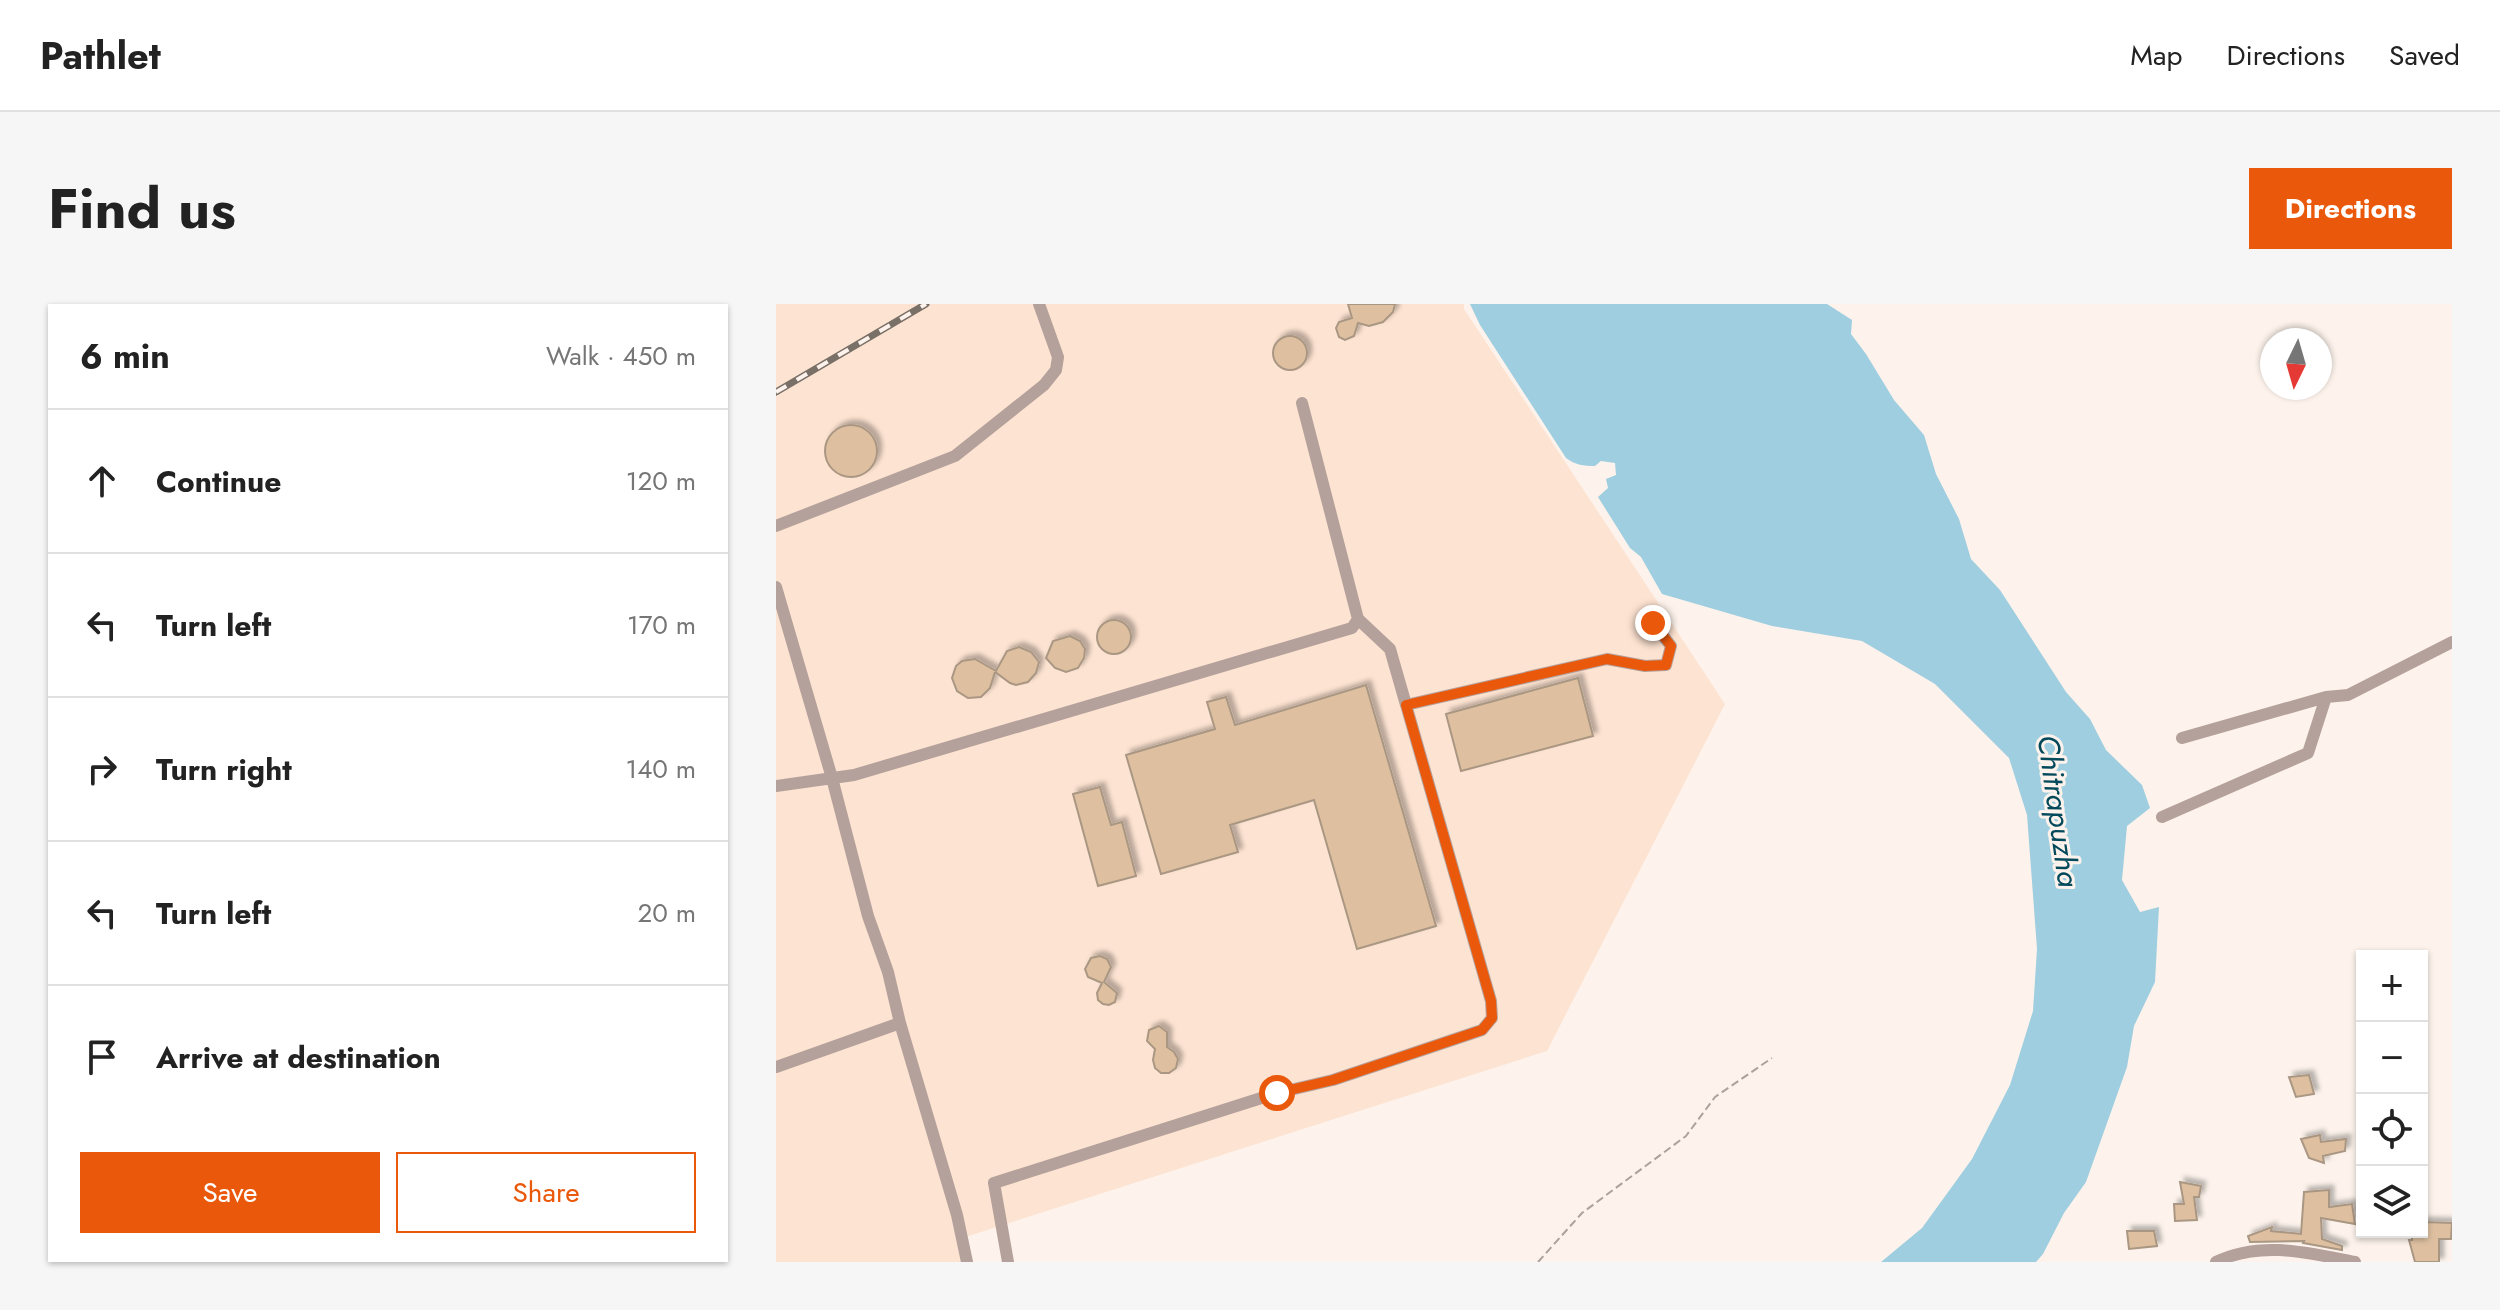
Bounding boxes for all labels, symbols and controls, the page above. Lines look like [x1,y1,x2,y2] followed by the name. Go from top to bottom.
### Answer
[40,28,161,83] text: Pathlet
[2130,35,2182,76] text: Map
[2226,35,2345,76] text: Directions
[2389,35,2460,76] text: Saved
[48,168,236,249] text: Find us
[2249,168,2452,249] button: Directions
[2260,328,2332,400] north arrow
[80,332,170,381] text: 6 min
[546,337,696,375] text: Walk · 450 m
[80,459,124,503] icon: ahead
[156,460,282,503] text: Continue
[626,462,696,500] text: 120 m
[80,603,124,647] icon: left
[156,604,271,647] text: Turn left
[1635,605,1671,641] route end
[627,606,696,644] text: 170 m
[2027,732,2091,890] water label: Chitrapuzha
[80,747,124,791] icon: right
[156,748,292,791] text: Turn right
[625,750,696,788] text: 140 m
[80,891,124,935] icon: left
[156,892,271,935] text: Turn left
[638,894,696,932] text: 20 m
[2356,950,2428,1238] map controls
[2356,950,2428,1022] button: +
[2356,1022,2428,1094] button: −
[80,1035,124,1079] icon: arrive
[156,1036,441,1079] text: Arrive at destination
[1259,1075,1295,1111] route start
[2356,1094,2428,1166] button: locate
[80,1152,380,1233] button: Save
[396,1152,696,1233] button: Share
[2356,1166,2428,1238] button: layers

